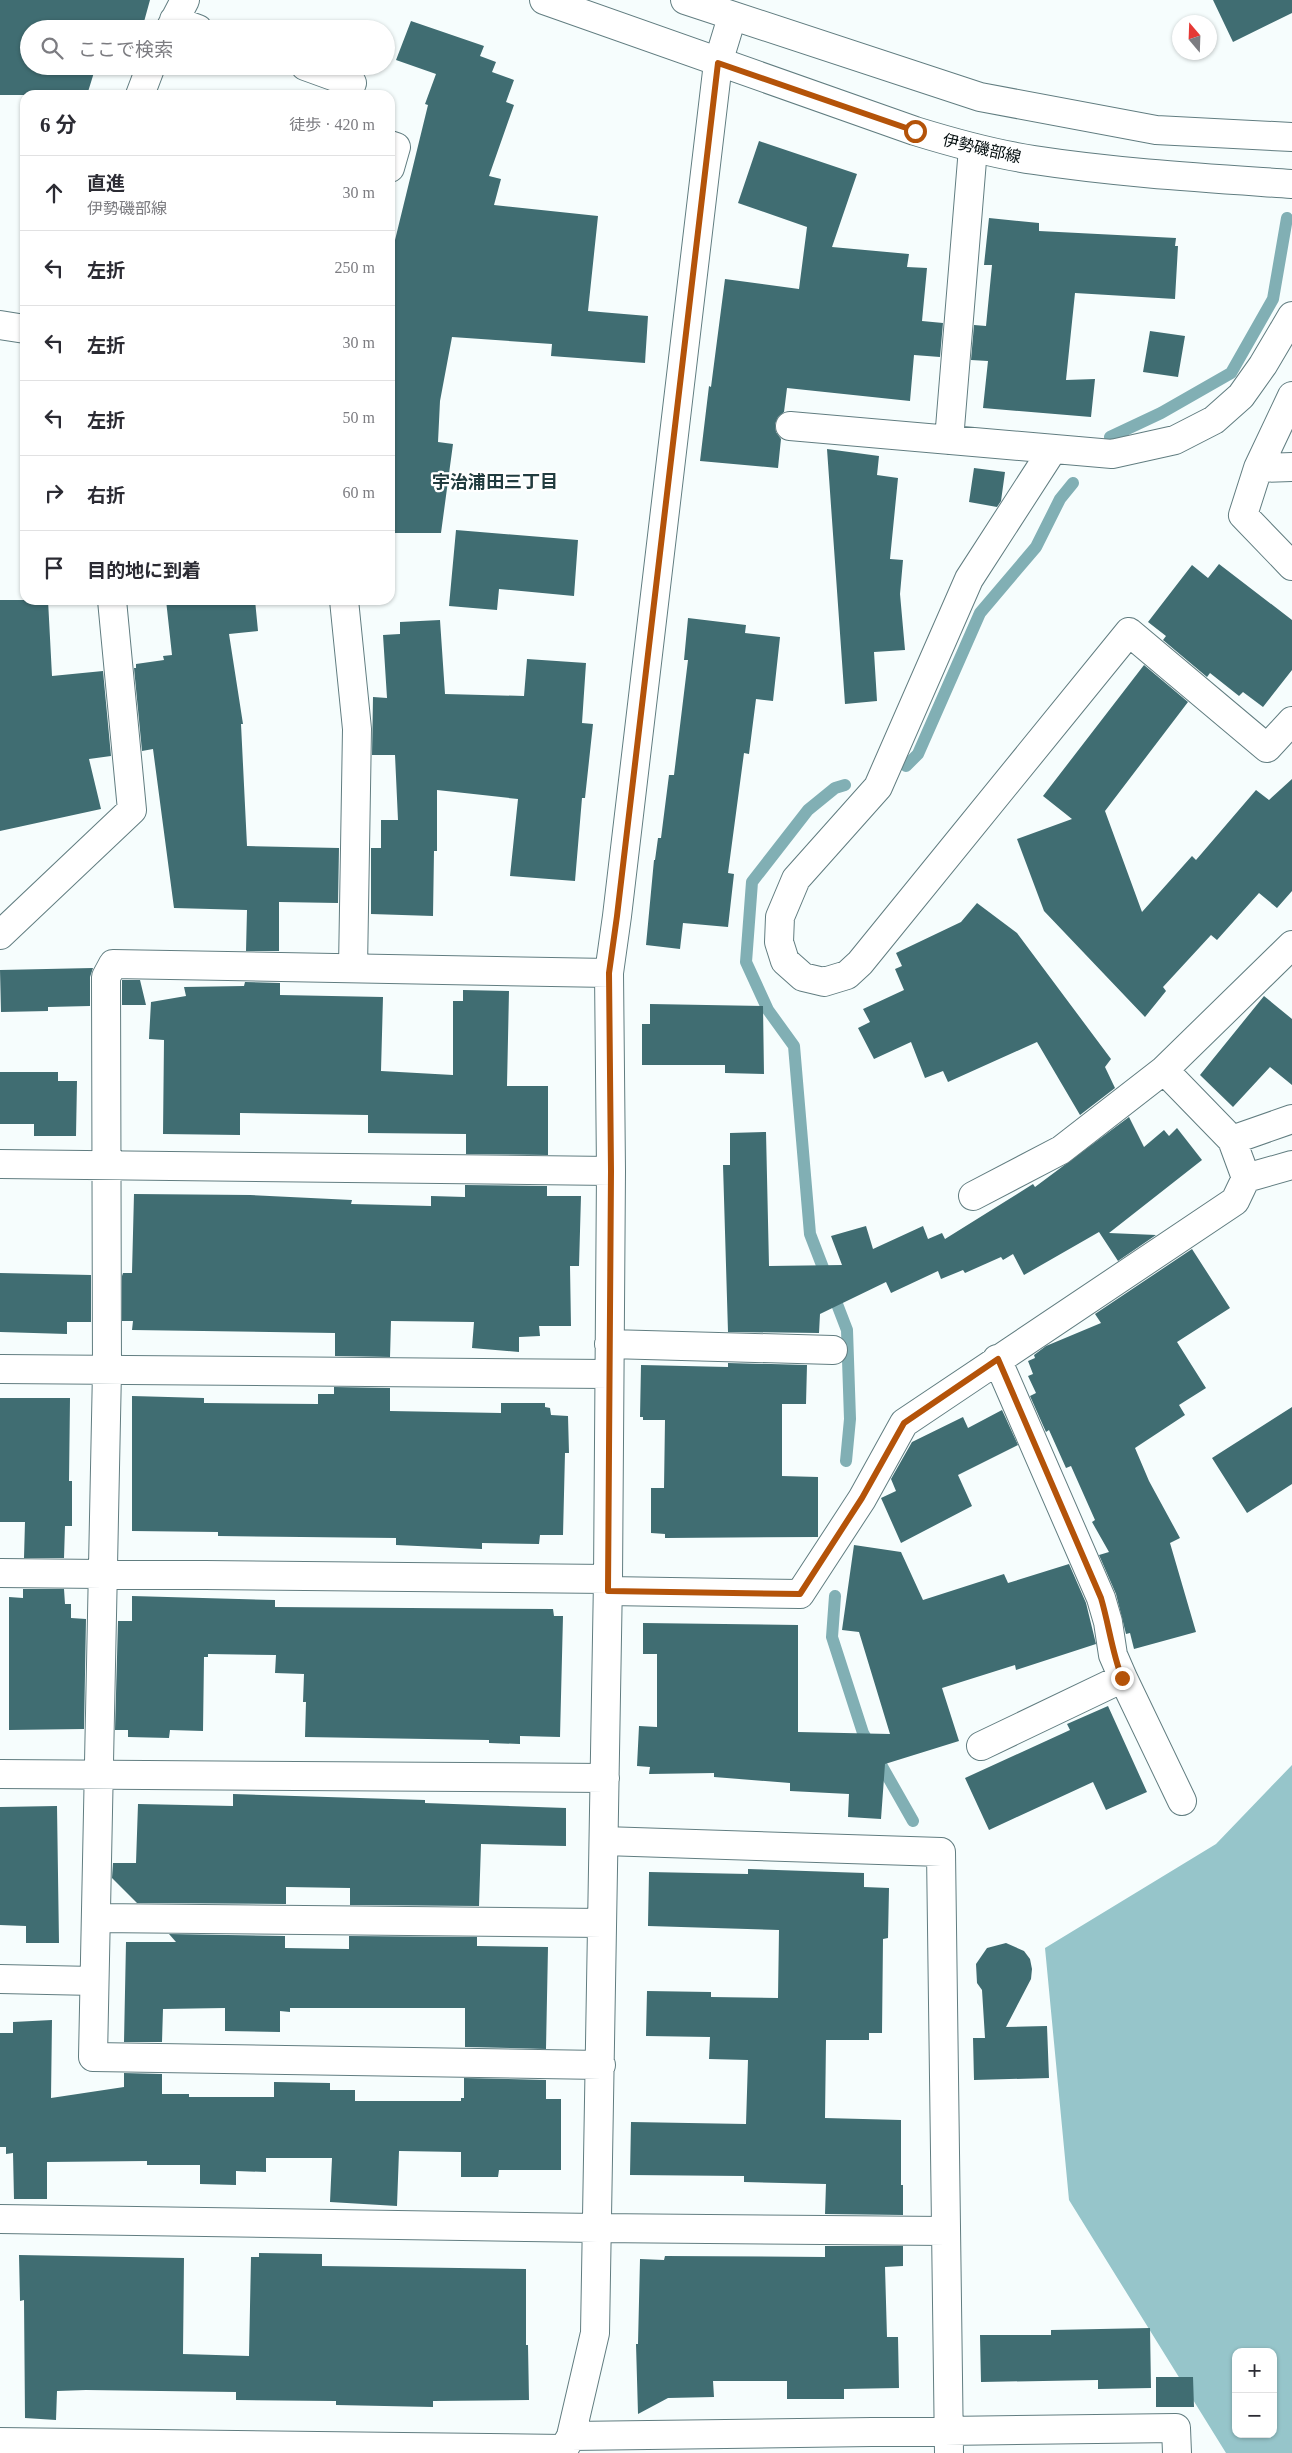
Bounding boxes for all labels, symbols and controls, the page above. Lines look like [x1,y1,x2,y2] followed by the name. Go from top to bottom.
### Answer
[1172,15,1217,60] north arrow
[20,20,395,75] search box
[38,34,66,62] icon: search
[78,39,173,60] text: ここで検索
[40,113,77,137] text: 6 分
[289,116,375,133] text: 徒歩 · 420 m
[904,120,927,143] route start
[941,131,1023,166] street label: 伊勢磯部線
[87,173,125,194] text: 直進
[40,179,68,207] icon: ahead
[343,184,375,201] text: 30 m
[87,200,167,217] text: 伊勢磯部線
[40,254,68,282] icon: left
[335,259,375,276] text: 250 m
[87,260,125,281] text: 左折
[40,329,68,357] icon: left
[343,334,375,351] text: 30 m
[87,335,125,356] text: 左折
[40,404,68,432] icon: left
[343,409,375,426] text: 50 m
[87,410,125,431] text: 左折
[432,472,558,492] district label: 宇治浦田三丁目
[40,479,68,507] icon: right
[343,484,375,501] text: 60 m
[87,485,125,506] text: 右折
[40,554,68,582] icon: arrive
[87,560,201,581] text: 目的地に到着
[1111,1667,1134,1690] route end
[1232,2348,1277,2438] map controls
[1232,2348,1277,2393] button: +
[1232,2393,1277,2438] button: −

